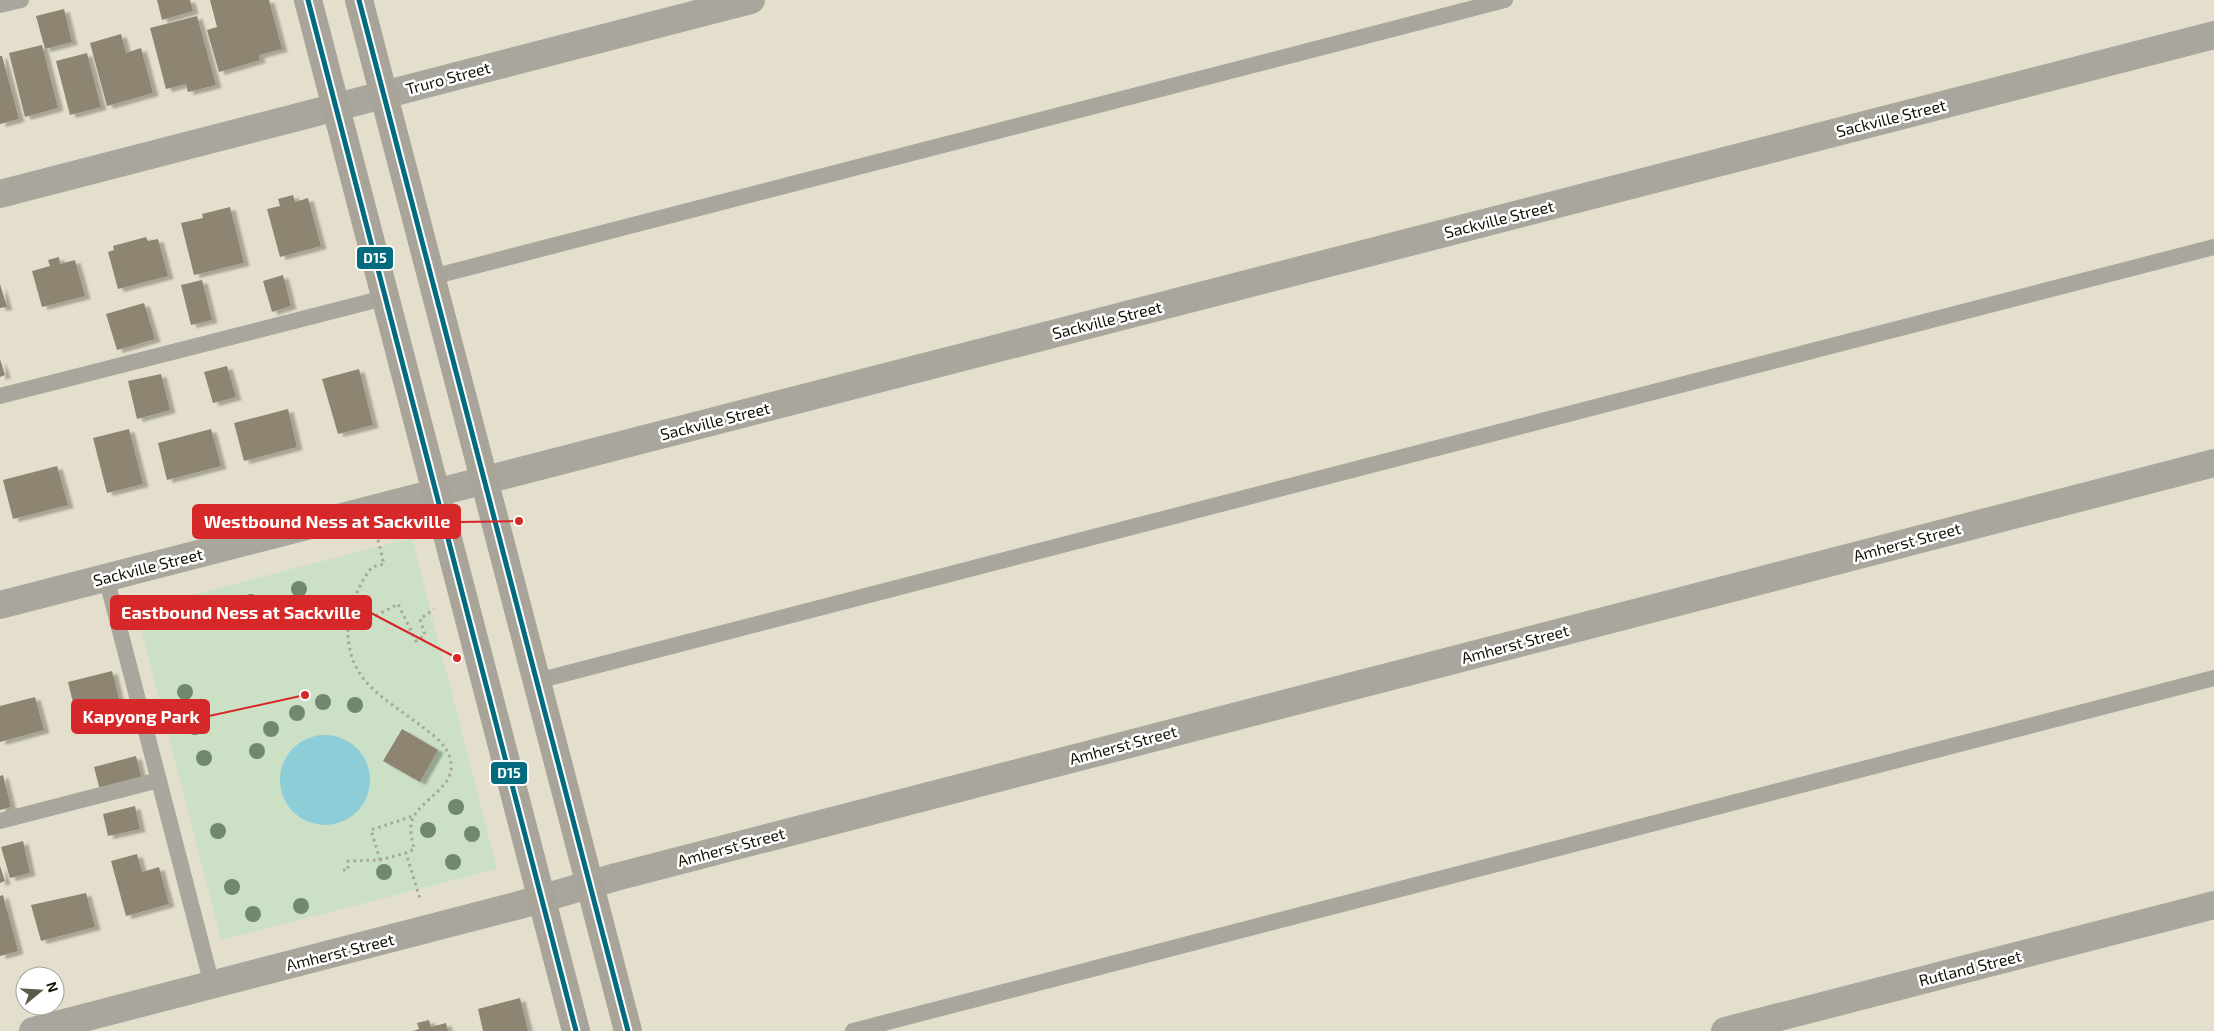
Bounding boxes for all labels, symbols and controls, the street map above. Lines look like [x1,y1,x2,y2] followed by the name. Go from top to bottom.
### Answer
[404,57,492,98] street label: Truro Street
[1834,95,1948,140] street label: Sackville Street
[1442,196,1556,241] street label: Sackville Street
[356,246,394,270] line badge: D15
[363,249,387,266] text: D15
[1050,297,1164,342] street label: Sackville Street
[658,398,772,443] street label: Sackville Street
[193,505,460,538] callout: Westbound Ness at Sackville
[204,510,450,532] text: Westbound Ness at Sackville
[1851,518,1963,565] street label: Amherst Street
[91,544,205,589] street label: Sackville Street
[111,596,371,629] callout: Eastbound Ness at Sackville
[121,601,361,623] text: Eastbound Ness at Sackville
[1459,620,1571,667] street label: Amherst Street
[72,700,209,733] callout: Kapyong Park
[82,705,200,727] text: Kapyong Park
[1067,721,1179,768] street label: Amherst Street
[490,761,528,785] line badge: D15
[497,764,521,781] text: D15
[675,823,787,870] street label: Amherst Street
[284,929,396,974] street label: Amherst Street
[1917,946,2023,989] street label: Rutland Street
[15,966,65,1016] north arrow
[43,979,62,994] text: N

